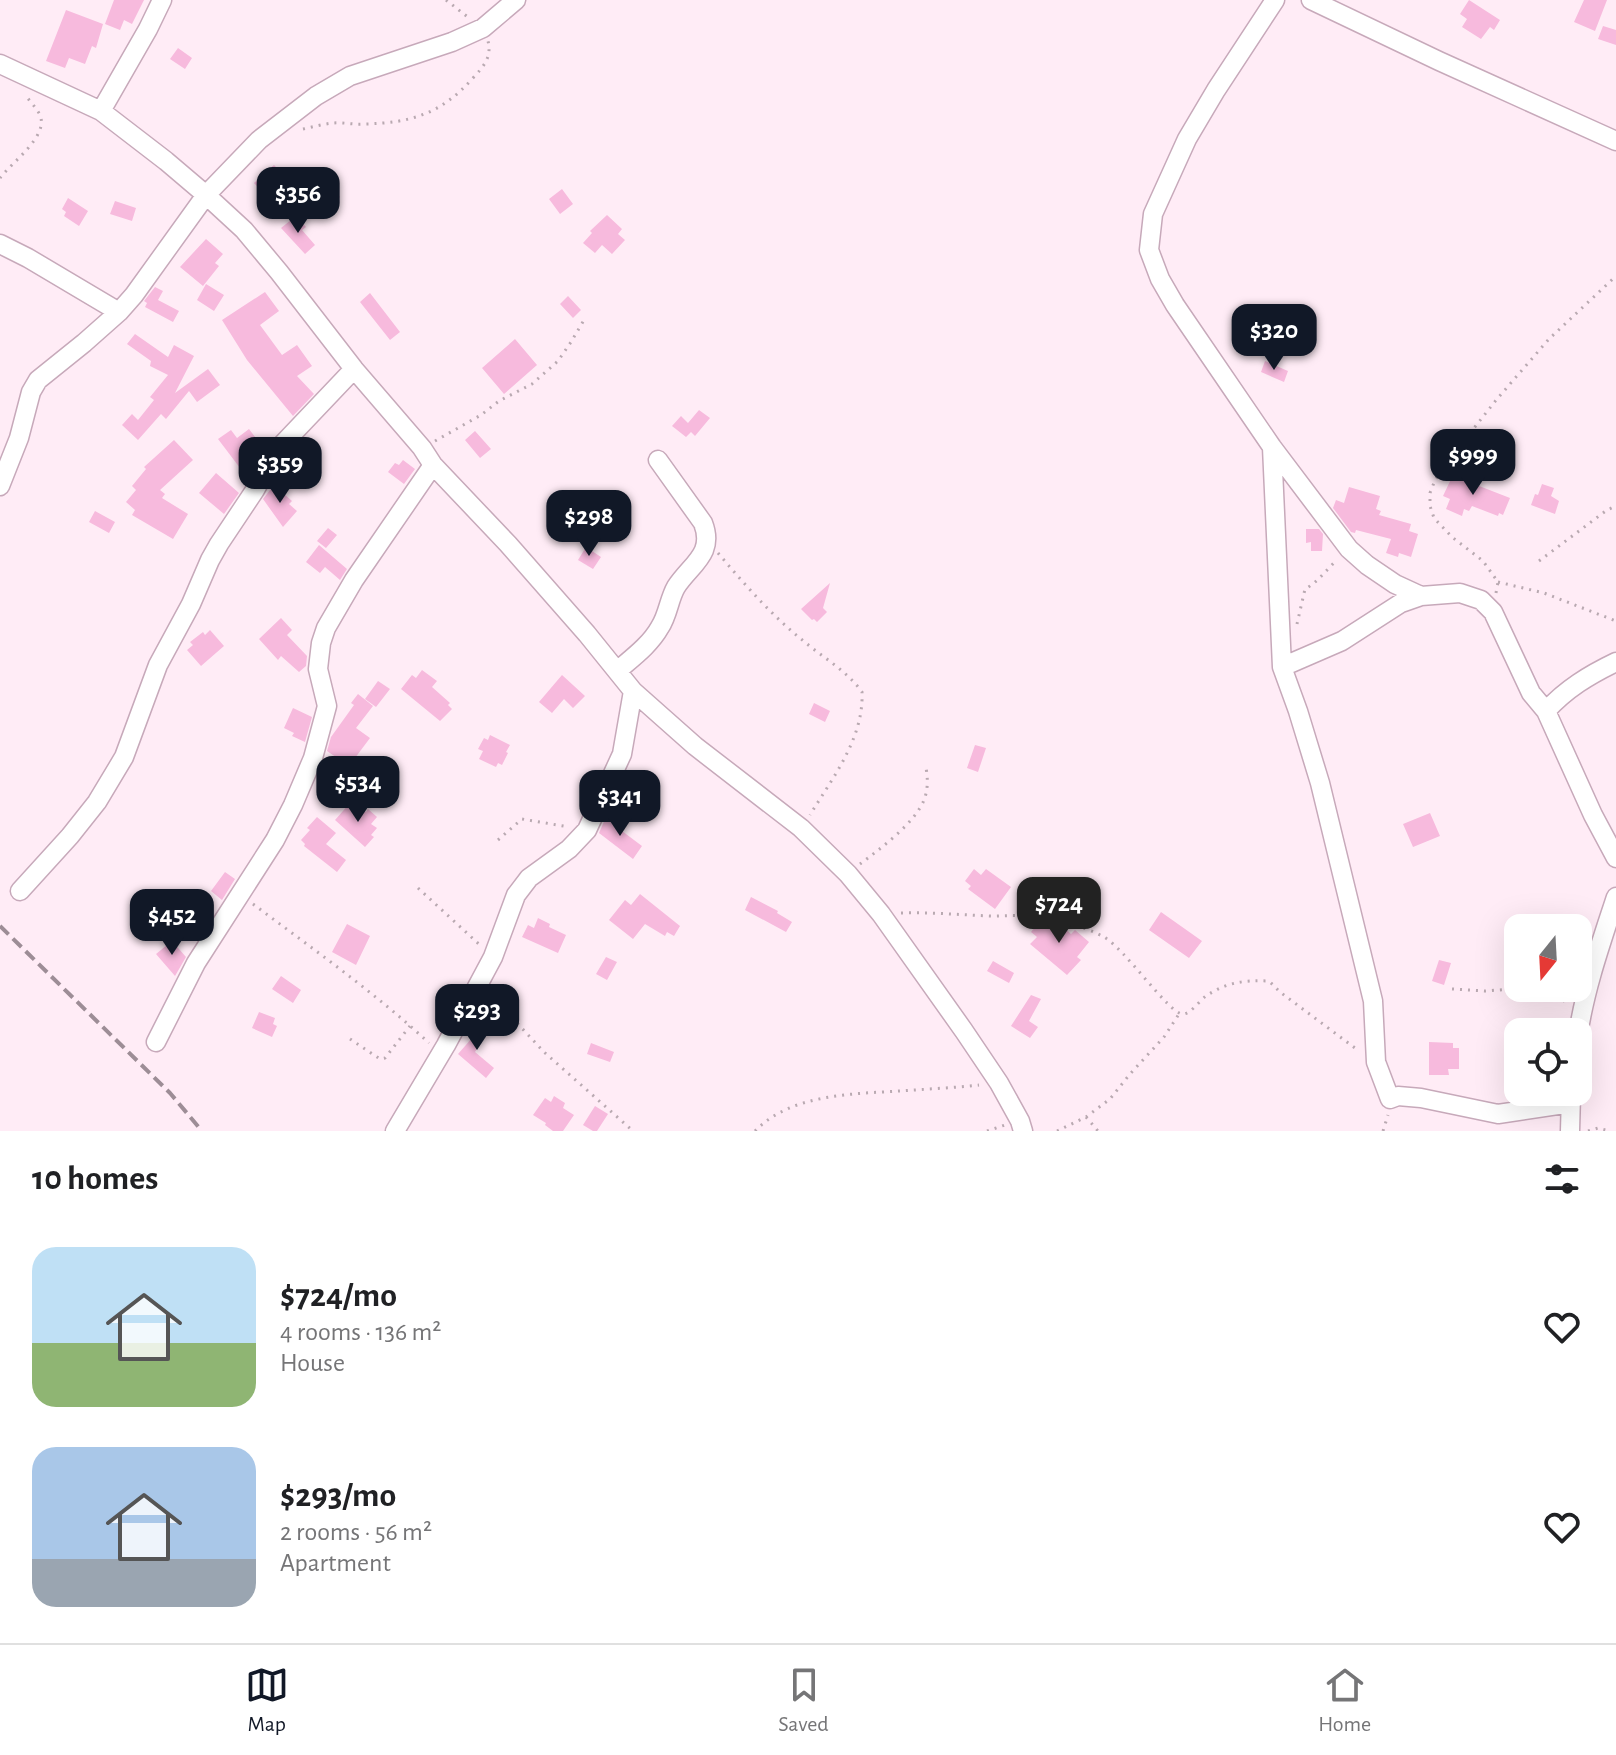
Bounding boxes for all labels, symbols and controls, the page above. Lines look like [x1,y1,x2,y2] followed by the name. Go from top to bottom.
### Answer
[251,167,345,235] pin: $356
[275,180,321,206] text: $356
[1227,304,1321,372] pin: $320
[1250,317,1298,343] text: $320
[1426,429,1520,497] pin: $999
[233,437,327,505] pin: $359
[1448,442,1498,468] text: $999
[257,450,303,476] text: $359
[542,490,636,558] pin: $298
[564,503,614,529] text: $298
[311,756,405,824] pin: $534
[334,769,382,795] text: $534
[573,770,667,838] pin: $341
[597,783,643,809] text: $341
[1012,877,1106,945] pin: $724
[125,889,219,957] pin: $452
[1035,890,1083,916] text: $724
[148,902,196,928] text: $452
[1504,914,1592,1002] north arrow
[1504,914,1592,1106] map controls
[430,984,524,1052] pin: $293
[453,997,501,1023] text: $293
[1504,1018,1592,1106] button: locate
[1540,1157,1584,1201] icon: filters
[32,1162,158,1196] text: 10 homes
[96,1279,192,1375] icon: home
[280,1279,397,1313] text: $724/mo
[1540,1305,1584,1349] icon: heart
[280,1319,441,1345] text: 4 rooms · 136 m²
[280,1350,345,1376] text: House
[96,1479,192,1575] icon: home
[280,1479,396,1513] text: $293/mo
[1540,1505,1584,1549] icon: heart
[280,1519,432,1545] text: 2 rooms · 56 m²
[280,1550,391,1576] text: Apartment
[245,1663,289,1737] tab: Map
[778,1663,829,1737] tab: Saved
[1318,1663,1371,1737] tab: Home

